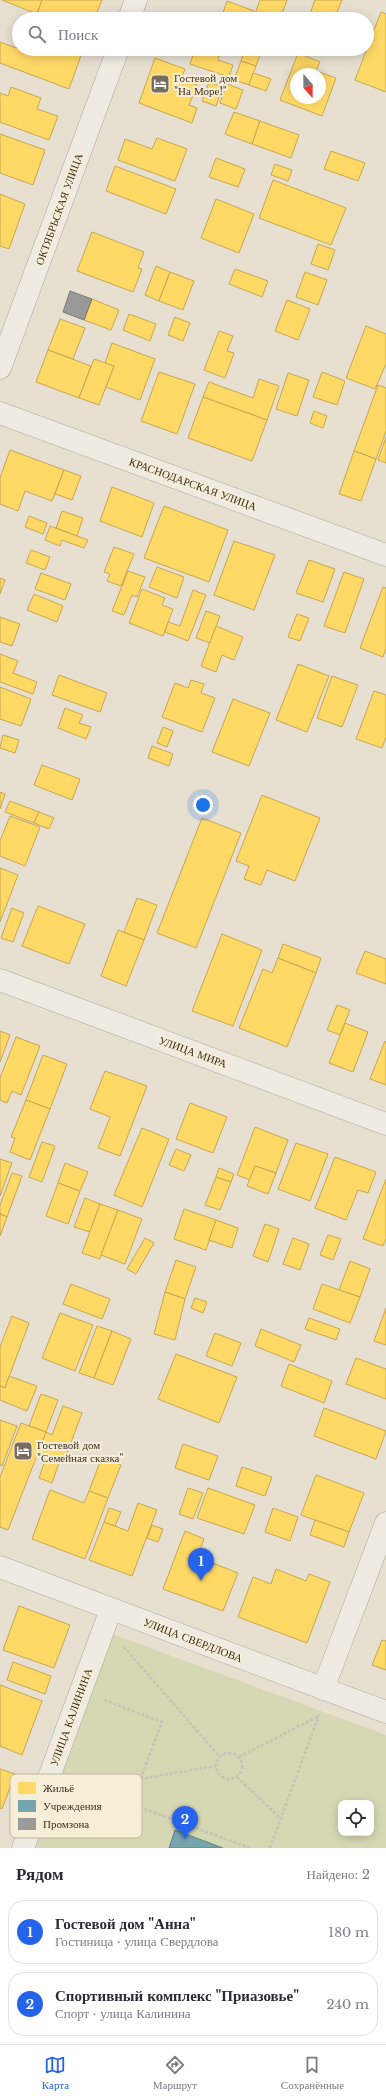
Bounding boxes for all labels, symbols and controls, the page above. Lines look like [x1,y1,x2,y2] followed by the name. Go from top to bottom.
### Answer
[12,12,374,56] search box
[26,23,48,45] icon: search
[58,25,98,44] text: Поиск
[290,68,326,104] north arrow
[174,71,237,98] place label: Гостевой дом "На Море!"
[149,73,171,95] hotel icon: Гостевой дом "На Море!"
[32,151,86,267] street label: ОКТЯБРЬСКАЯ УЛИЦА
[127,454,259,514] street label: КРАСНОДАРСКАЯ УЛИЦА
[193,795,213,815] your location
[157,1033,229,1071] street label: УЛИЦА МИРА
[37,1438,124,1465] place label: Гостевой дом "Семейная сказка"
[12,1440,34,1462] hotel icon: Гостевой дом "Семейная сказка"
[188,1548,214,1581] pin: 1
[141,1615,245,1665] street label: УЛИЦА СВЕРДЛОВА
[47,1666,95,1768] street label: УЛИЦА КАЛИНИНА
[10,1774,142,1838] legend
[43,1781,74,1795] text: Жильё
[43,1799,102,1813] text: Учреждения
[338,1800,374,1836] map controls
[338,1800,374,1836] button: locate
[172,1806,198,1839] pin: 2
[43,1817,89,1831] text: Промзона
[16,1864,64,1885] text: Рядом
[307,1866,370,1883] text: Найдено: 2
[55,1914,196,1933] text: Гостевой дом "Анна"
[27,1924,33,1941] text: 1
[328,1924,369,1941] text: 180 m
[55,1933,218,1950] text: Гостиница · улица Свердлова
[55,1986,299,2005] text: Спортивный комплекс "Приазовье"
[26,1996,34,2013] text: 2
[326,1996,369,2013] text: 240 m
[55,2005,191,2022] text: Спорт · улица Калинина
[42,2054,69,2092] tab: Карта
[153,2054,197,2092] tab: Маршрут
[281,2054,344,2092] tab: Сохранённые

